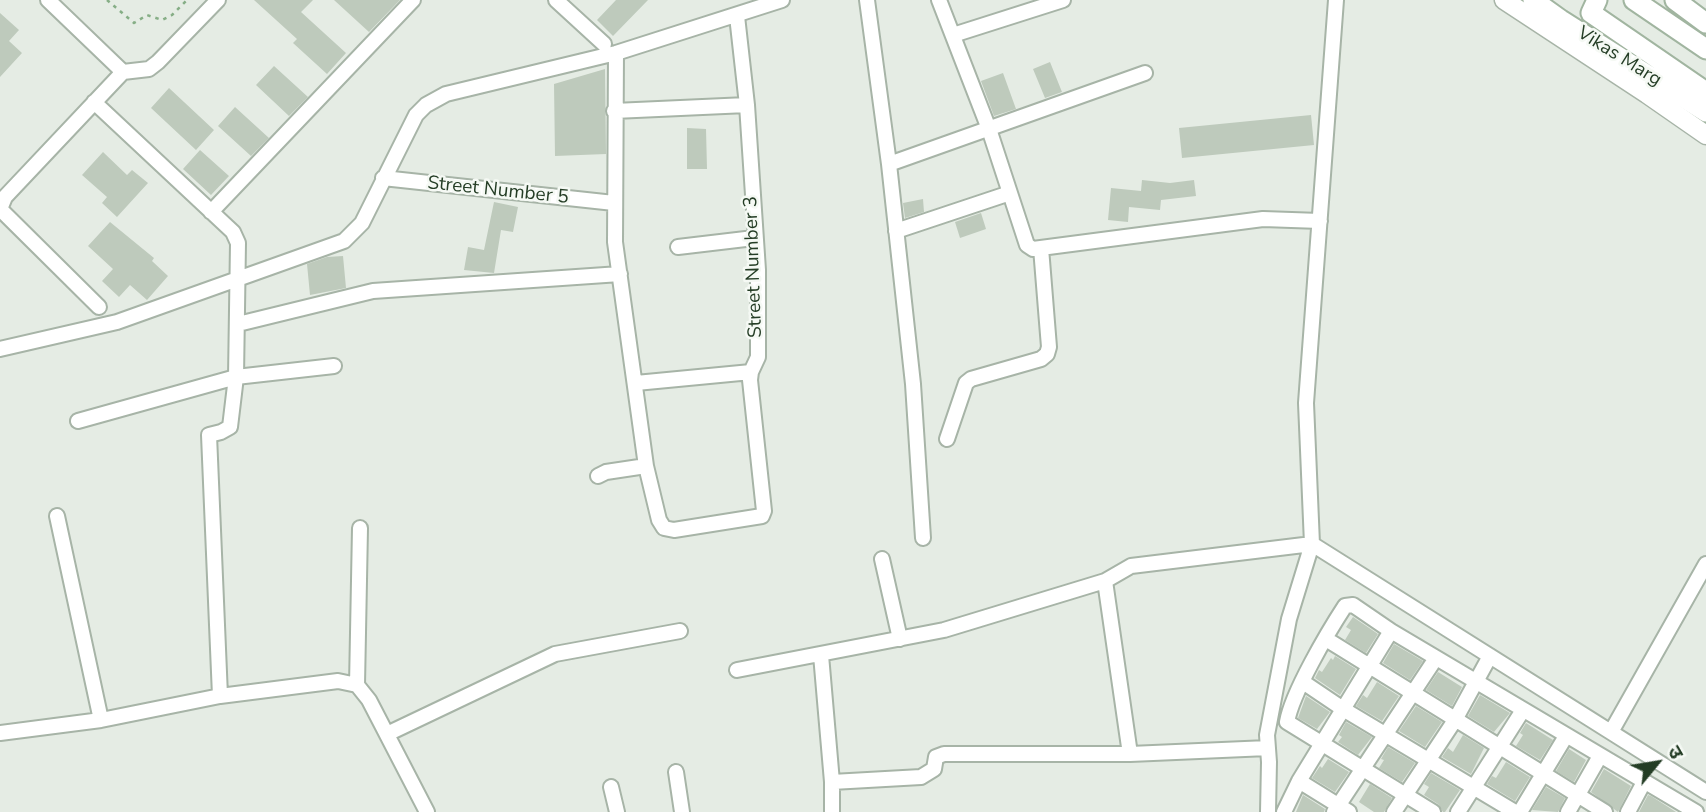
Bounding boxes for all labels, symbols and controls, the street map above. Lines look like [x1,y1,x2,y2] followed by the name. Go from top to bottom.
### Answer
[1573,22,1665,92] street label: Vikas Marg
[426,172,570,210] street label: Street Number 5
[740,196,768,338] street label: Street Number 3
[1622,728,1692,798] north arrow
[1661,741,1689,764] text: उ

